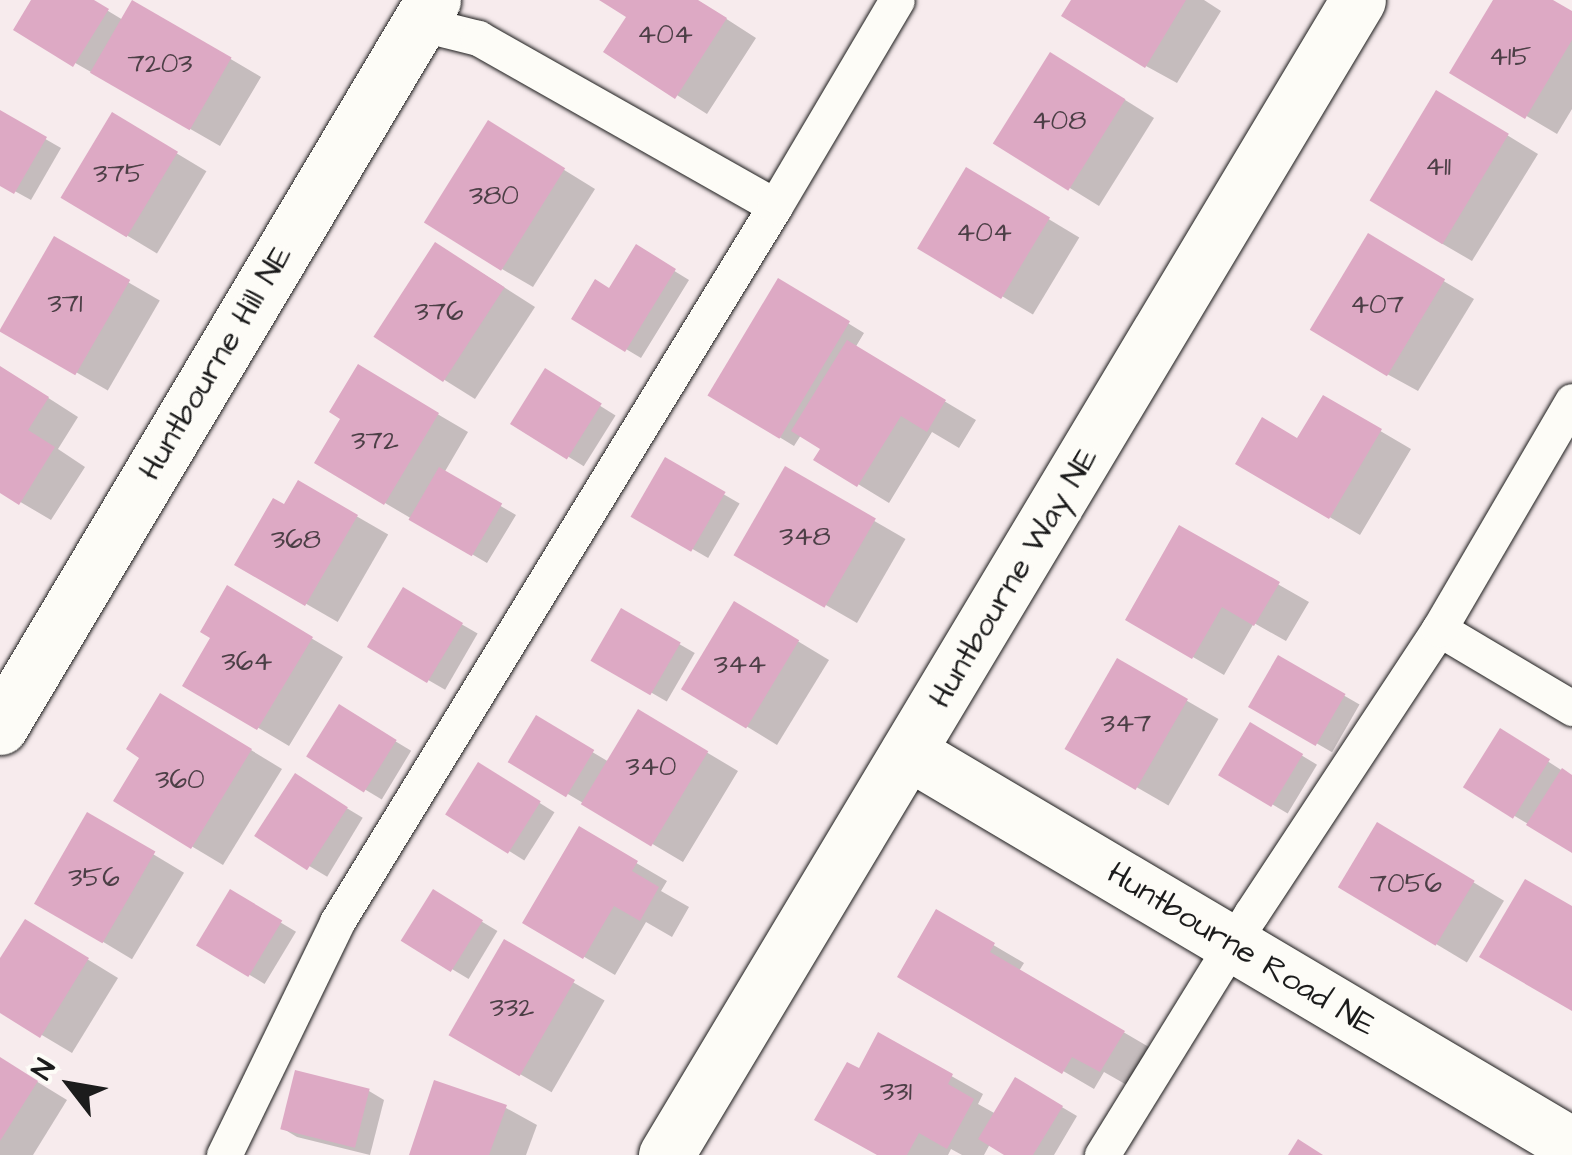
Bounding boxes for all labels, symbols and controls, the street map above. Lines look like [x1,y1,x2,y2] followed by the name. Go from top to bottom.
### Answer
[637,18,693,52] house number: 404
[1489,40,1531,74] house number: 415
[127,47,193,81] house number: 7203
[1032,104,1086,138] house number: 408
[1425,150,1451,184] house number: 411
[93,157,145,191] house number: 375
[469,179,519,213] house number: 380
[956,216,1012,250] house number: 404
[131,239,301,487] street label: Huntbourne Hill NE
[47,287,83,321] house number: 371
[1350,288,1404,322] house number: 407
[414,295,464,329] house number: 376
[351,424,399,458] house number: 372
[921,441,1107,715] street label: Huntbourne Way NE
[779,520,831,554] house number: 348
[271,523,321,557] house number: 368
[222,645,272,679] house number: 364
[714,648,766,682] house number: 344
[1101,707,1151,741] house number: 347
[626,750,676,784] house number: 340
[155,763,205,797] house number: 360
[1100,855,1382,1045] street label: Huntbourne Road NE
[68,861,120,895] house number: 356
[1370,867,1442,901] house number: 7056
[490,991,534,1025] house number: 332
[20,1035,120,1135] north arrow
[23,1052,65,1087] text: N
[880,1075,912,1109] house number: 331

